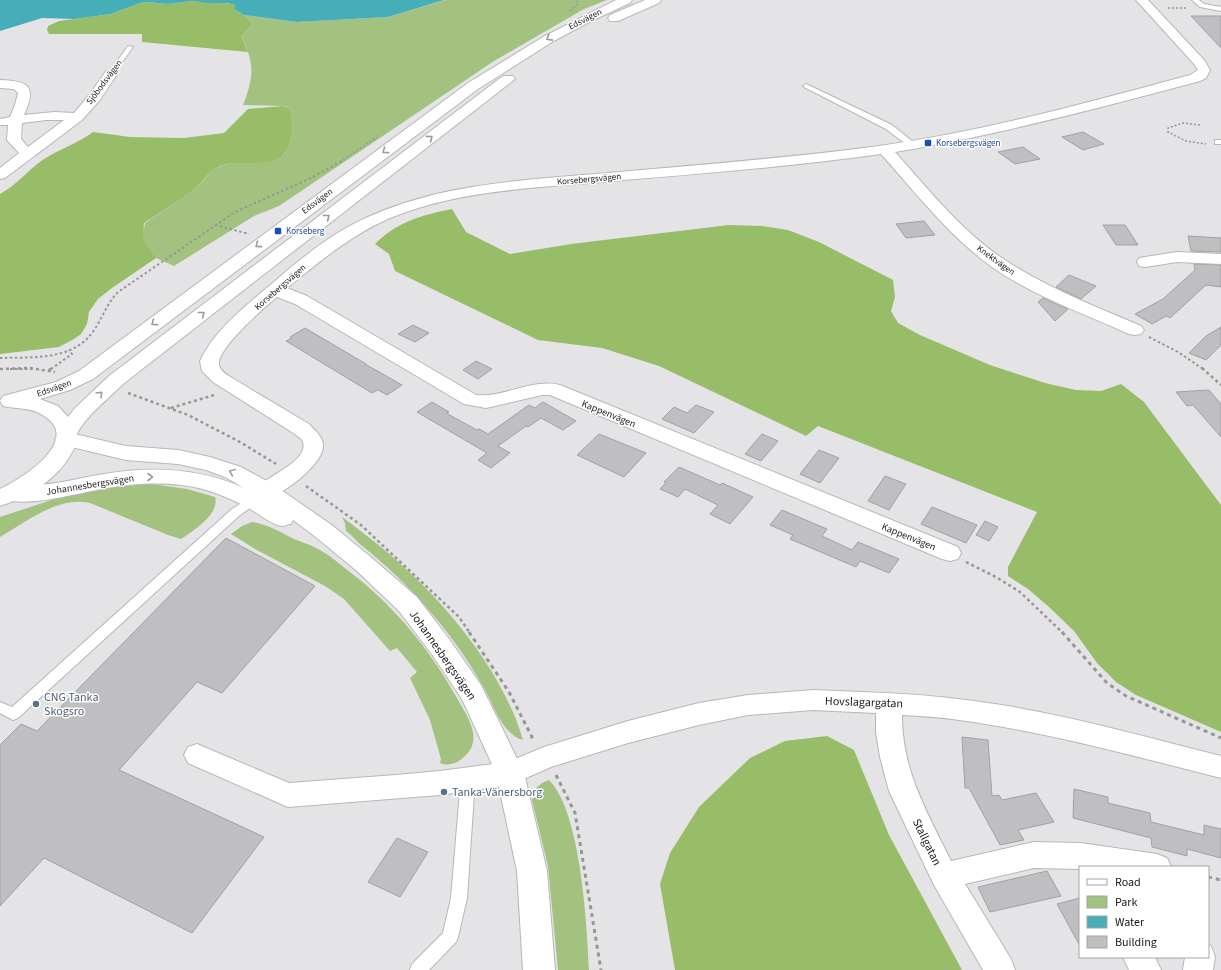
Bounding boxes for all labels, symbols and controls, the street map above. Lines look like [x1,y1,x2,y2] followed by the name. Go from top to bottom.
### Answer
[566,5,604,33] street label: Edsvägen
[546,33,554,40] one-way arrow
[83,57,126,107] street label: Sjöbodsvägen
[426,136,433,143] one-way arrow
[936,137,1001,150] place label: Korsebergsvägen
[923,138,933,148] marker: Korsebergsvägen
[382,146,389,153] one-way arrow
[556,170,622,189] street label: Korsebergsvägen
[299,185,336,217] street label: Edsvägen
[323,215,330,222] one-way arrow
[286,225,325,238] place label: Korseberg
[273,226,283,236] marker: Korseberg
[255,240,262,248] one-way arrow
[974,242,1017,279] street label: Knektvägen
[252,261,309,313] street label: Korsebergsvägen
[198,312,205,319] one-way arrow
[151,318,158,325] one-way arrow
[35,376,73,400] street label: Edsvägen
[95,391,103,399] one-way arrow
[579,397,638,431] street label: Kappenvägen
[228,469,235,477] one-way arrow
[45,471,135,499] street label: Johannesbergsvägen
[147,473,153,481] one-way arrow
[879,520,938,554] street label: Kappenvägen
[405,607,480,704] street label: Johannesbergsvägen
[44,689,98,720] place label: CNG Tanka Skogsro
[825,693,903,712] street label: Hovslagargatan
[31,699,41,709] marker: CNG Tanka Skogsro
[452,784,542,801] place label: Tanka-Vänersborg
[439,787,449,797] marker: Tanka-Vänersborg
[908,816,945,869] street label: Stallgatan
[1079,866,1209,958] legend
[1115,874,1141,891] text: Road
[1115,894,1137,911] text: Park
[1115,914,1145,931] text: Water
[1115,934,1157,951] text: Building

